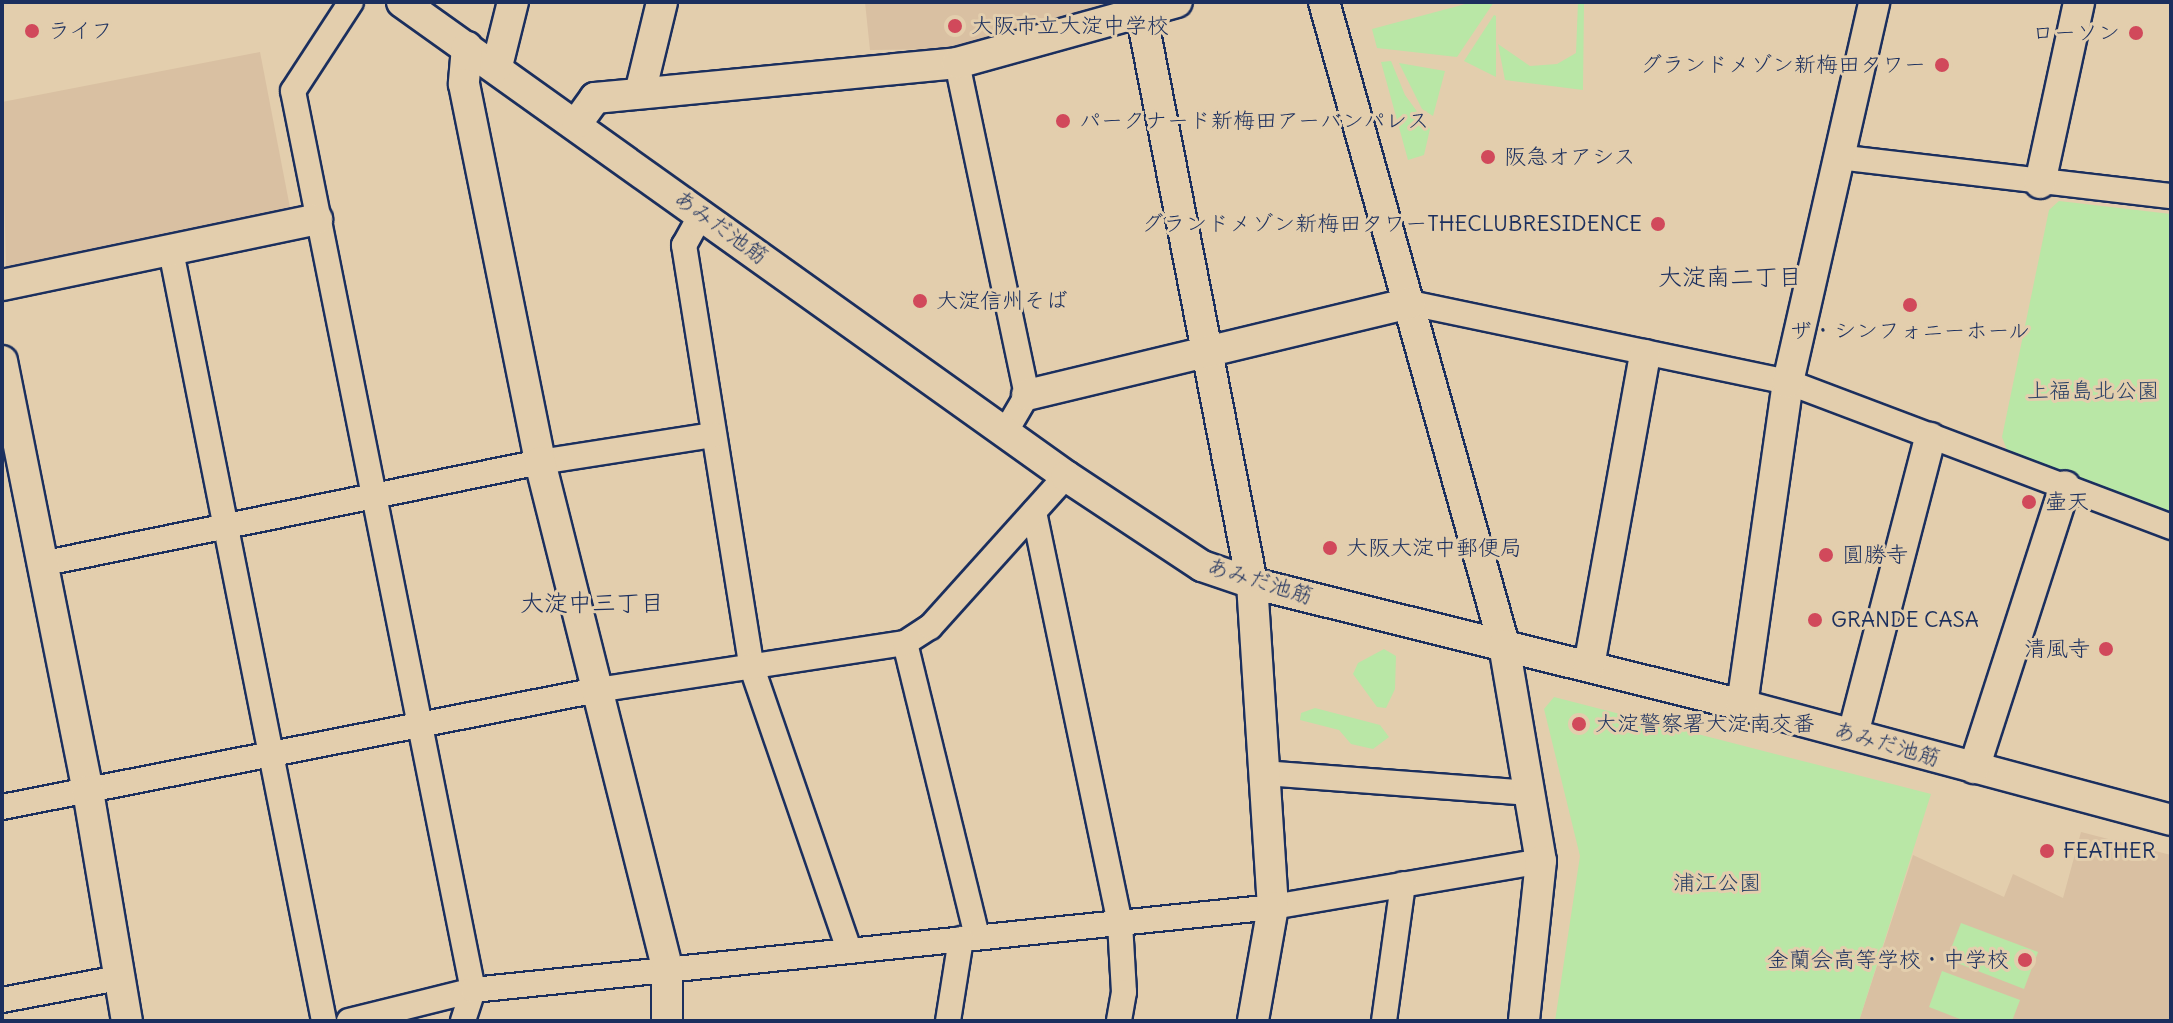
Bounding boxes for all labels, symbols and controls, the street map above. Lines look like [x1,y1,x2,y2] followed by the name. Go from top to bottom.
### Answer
[971,13,1169,39] place label: 大阪市立大淀中学校
[946,17,964,35] marker: 大阪市立大淀中学校
[48,18,114,44] place label: ライフ
[2032,20,2120,46] place label: ローソン
[23,22,41,40] marker: ライフ
[2127,24,2145,42] marker: ローソン
[1640,52,1926,78] place label: グランドメゾン新梅田タワー
[1933,56,1951,74] marker: グランドメゾン新梅田タワー
[1079,108,1430,134] place label: パークナード新梅田アーバンパレス
[1054,112,1072,130] marker: パークナード新梅田アーバンパレス
[1504,144,1636,170] place label: 阪急オアシス
[1479,148,1497,166] marker: 阪急オアシス
[669,184,773,270] street label: あみだ池筋
[1141,211,1642,237] place label: グランドメゾン新梅田タワーTHECLUBRESIDENCE
[1649,215,1667,233] marker: グランドメゾン新梅田タワーTHECLUBRESIDENCE
[1658,263,1802,291] district label: 大淀南二丁目
[936,288,1068,314] place label: 大淀信州そば
[911,292,929,310] marker: 大淀信州そば
[1901,296,1919,314] marker: ザ・シンフォニーホール
[1789,318,2031,344] place label: ザ・シンフォニーホール
[2027,378,2159,404] park label: 上福島北公園
[2045,489,2089,515] place label: 壷天
[2020,493,2038,511] marker: 壷天
[1346,535,1522,561] place label: 大阪大淀中郵便局
[1321,539,1339,557] marker: 大阪大淀中郵便局
[1842,542,1908,568] place label: 圓勝寺
[1817,546,1835,564] marker: 圓勝寺
[1204,552,1316,610] street label: あみだ池筋
[520,589,664,617] district label: 大淀中三丁目
[1831,607,1979,633] place label: GRANDE CASA
[1806,611,1824,629] marker: GRANDE CASA
[2024,636,2090,662] place label: 清風寺
[2097,640,2115,658] marker: 清風寺
[1595,711,1815,737] place label: 大淀警察署大淀南交番
[1570,715,1588,733] marker: 大淀警察署大淀南交番
[1830,716,1944,772] street label: あみだ池筋
[2063,838,2156,864] place label: FEATHER
[2038,842,2056,860] marker: FEATHER
[1673,870,1761,896] park label: 浦江公園
[1767,947,2009,973] place label: 金蘭会高等学校・中学校
[2016,951,2034,969] marker: 金蘭会高等学校・中学校

